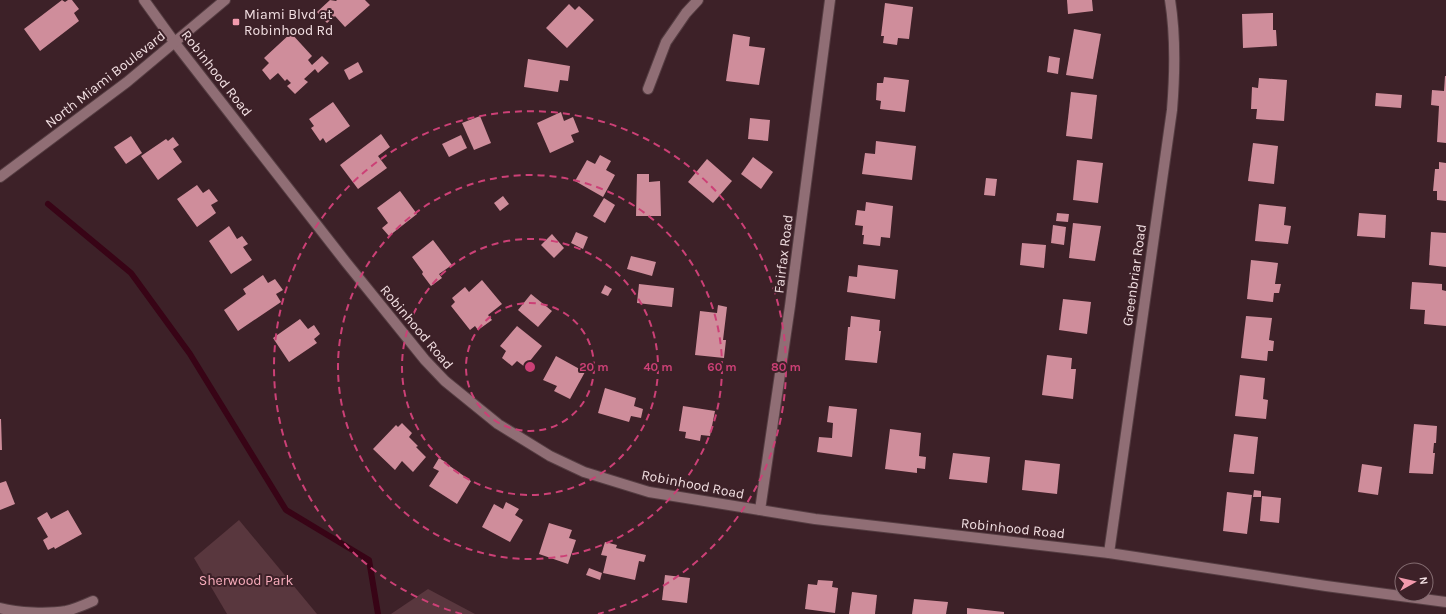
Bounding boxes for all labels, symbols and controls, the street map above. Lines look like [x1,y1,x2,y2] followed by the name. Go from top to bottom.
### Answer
[244,6,333,39] place label: Miami Blvd at Robinhood Rd
[231,17,241,27] marker: Miami Blvd at Robinhood Rd
[42,27,169,132] street label: North Miami Boulevard
[178,27,256,120] street label: Robinhood Road
[770,214,797,294] street label: Fairfax Road
[1119,223,1150,327] street label: Greenbriar Road
[376,282,457,373] street label: Robinhood Road
[523,360,537,374] centre of rings
[579,360,609,374] text: 20 m
[643,360,673,374] text: 40 m
[707,360,737,374] text: 60 m
[771,360,801,374] text: 80 m
[640,466,746,503] street label: Robinhood Road
[960,515,1066,542] street label: Robinhood Road
[1394,562,1434,602] north arrow
[199,572,293,589] park label: Sherwood Park
[1416,576,1430,585] text: N

